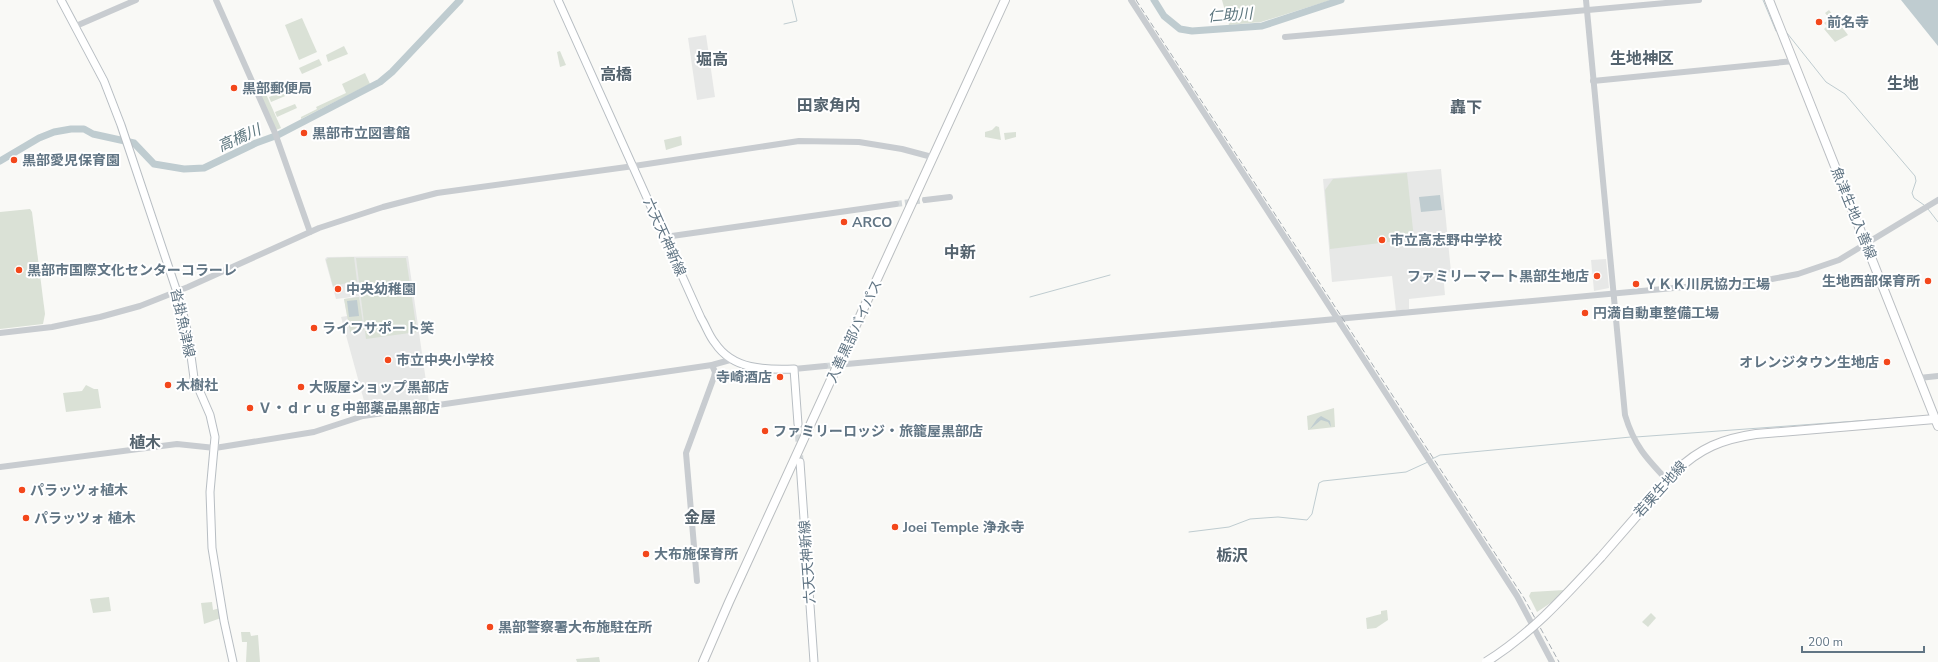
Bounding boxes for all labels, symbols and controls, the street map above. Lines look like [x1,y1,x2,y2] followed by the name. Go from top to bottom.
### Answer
[1207,3,1255,27] water label: 仁助川
[1827,13,1869,32] place label: 前名寺
[1814,17,1824,27] marker: 前名寺
[1610,48,1674,70] district label: 生地神区
[696,49,728,71] district label: 堀高
[600,64,632,86] district label: 高橋
[1887,73,1919,95] district label: 生地
[242,79,312,98] place label: 黒部郵便局
[229,83,239,93] marker: 黒部郵便局
[797,95,861,117] district label: 田家角内
[1450,97,1482,119] district label: 轟下
[214,119,265,156] water label: 高橋川
[312,124,410,143] place label: 黒部市立図書館
[299,128,309,138] marker: 黒部市立図書館
[22,151,120,170] place label: 黒部愛児保育園
[9,155,19,165] marker: 黒部愛児保育園
[1826,164,1881,262] street label: 魚津生地入善線
[639,195,690,279] street label: 六天天神新線
[852,213,892,232] place label: ARCO
[839,217,849,227] marker: ARCO
[1390,231,1502,250] place label: 市立高志野中学校
[1377,235,1387,245] marker: 市立高志野中学校
[944,242,976,264] district label: 中新
[27,261,237,280] place label: 黒部市国際文化センターコラーレ
[14,265,24,275] marker: 黒部市国際文化センターコラーレ
[1407,267,1589,286] place label: ファミリーマート黒部生地店
[1592,271,1602,281] marker: ファミリーマート黒部生地店
[1822,272,1920,291] place label: 生地西部保育所
[1644,275,1770,294] place label: ＹＫＫ川尻協力工場
[1923,276,1933,286] marker: 生地西部保育所
[822,277,887,386] street label: 入善黒部バイパス
[1631,279,1641,289] marker: ＹＫＫ川尻協力工場
[346,280,416,299] place label: 中央幼稚園
[333,284,343,294] marker: 中央幼稚園
[166,287,199,359] street label: 沓掛魚津線
[1593,304,1719,323] place label: 円満自動車整備工場
[1580,308,1590,318] marker: 円満自動車整備工場
[322,319,434,338] place label: ライフサポート笑
[309,323,319,333] marker: ライフサポート笑
[396,351,494,370] place label: 市立中央小学校
[1739,353,1879,372] place label: オレンジタウン生地店
[383,355,393,365] marker: 市立中央小学校
[1882,357,1892,367] marker: オレンジタウン生地店
[716,368,772,387] place label: 寺崎酒店
[775,372,785,382] marker: 寺崎酒店
[176,376,218,395] place label: 木樹社
[309,378,449,397] place label: 大阪屋ショップ黒部店
[163,380,173,390] marker: 木樹社
[296,382,306,392] marker: 大阪屋ショップ黒部店
[258,399,440,418] place label: Ｖ・ｄｒｕｇ中部薬品黒部店
[245,403,255,413] marker: Ｖ・ｄｒｕｇ中部薬品黒部店
[773,422,983,441] place label: ファミリーロッジ・旅籠屋黒部店
[760,426,770,436] marker: ファミリーロッジ・旅籠屋黒部店
[129,432,161,454] district label: 植木
[1630,457,1691,522] street label: 若栗生地線
[30,481,128,500] place label: パラッツォ植木
[17,485,27,495] marker: パラッツォ植木
[684,507,716,529] district label: 金屋
[34,509,136,528] place label: パラッツォ 植木
[21,513,31,523] marker: パラッツォ 植木
[902,518,1025,537] place label: Joei Temple 浄永寺
[795,519,820,605] street label: 六天天神新線
[890,522,900,532] marker: Joei Temple 浄永寺
[654,545,738,564] place label: 大布施保育所
[1216,545,1248,567] district label: 栃沢
[641,549,651,559] marker: 大布施保育所
[498,618,652,637] place label: 黒部警察署大布施駐在所
[485,622,495,632] marker: 黒部警察署大布施駐在所
[1802,628,1924,654] scale bar
[1808,634,1843,650] text: 200 m

